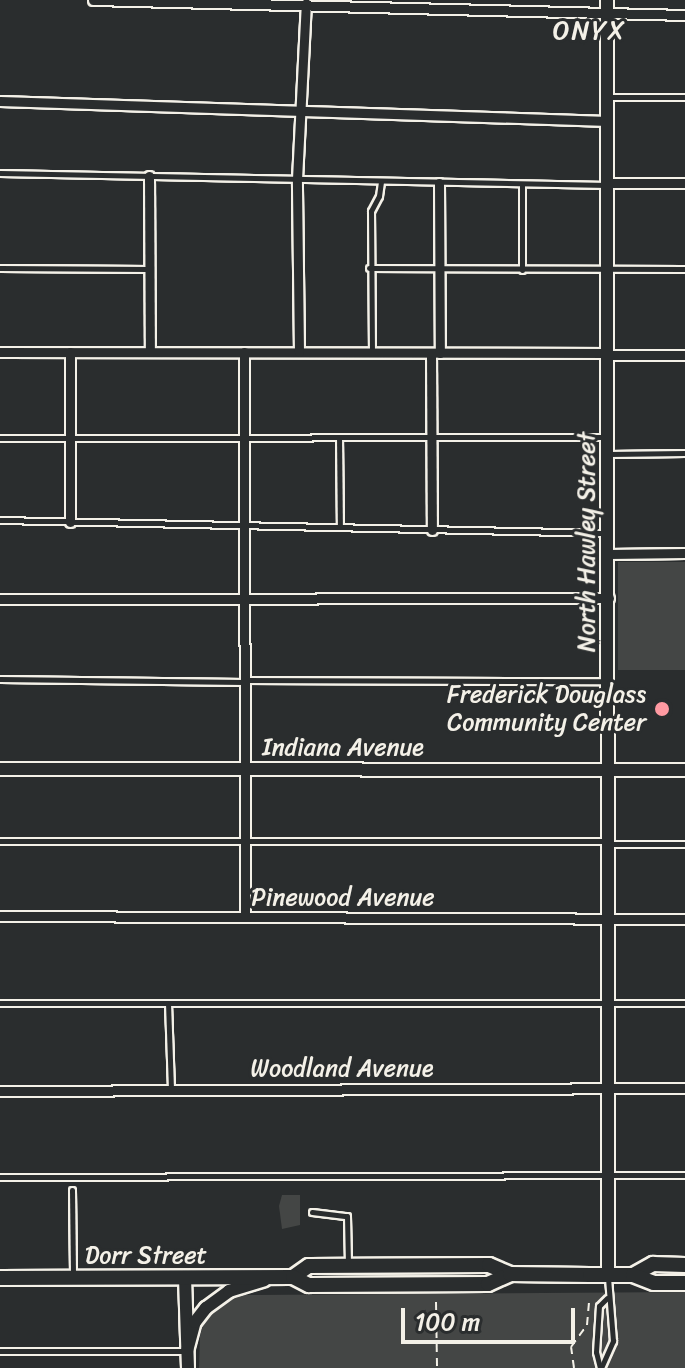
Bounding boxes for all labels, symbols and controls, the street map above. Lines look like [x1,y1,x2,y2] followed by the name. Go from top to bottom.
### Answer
[553,15,627,47] district label: ONYX
[573,431,601,653] street label: North Hawley Street
[447,681,646,737] place label: Frederick Douglass Community Center
[653,700,671,718] marker: Frederick Douglass Community Center
[262,734,424,762] street label: Indiana Avenue
[252,884,434,912] street label: Pinewood Avenue
[251,1055,433,1083] street label: Woodland Avenue
[85,1242,207,1270] street label: Dorr Street
[405,1292,579,1342] scale bar
[415,1301,480,1343] text: 100 m

